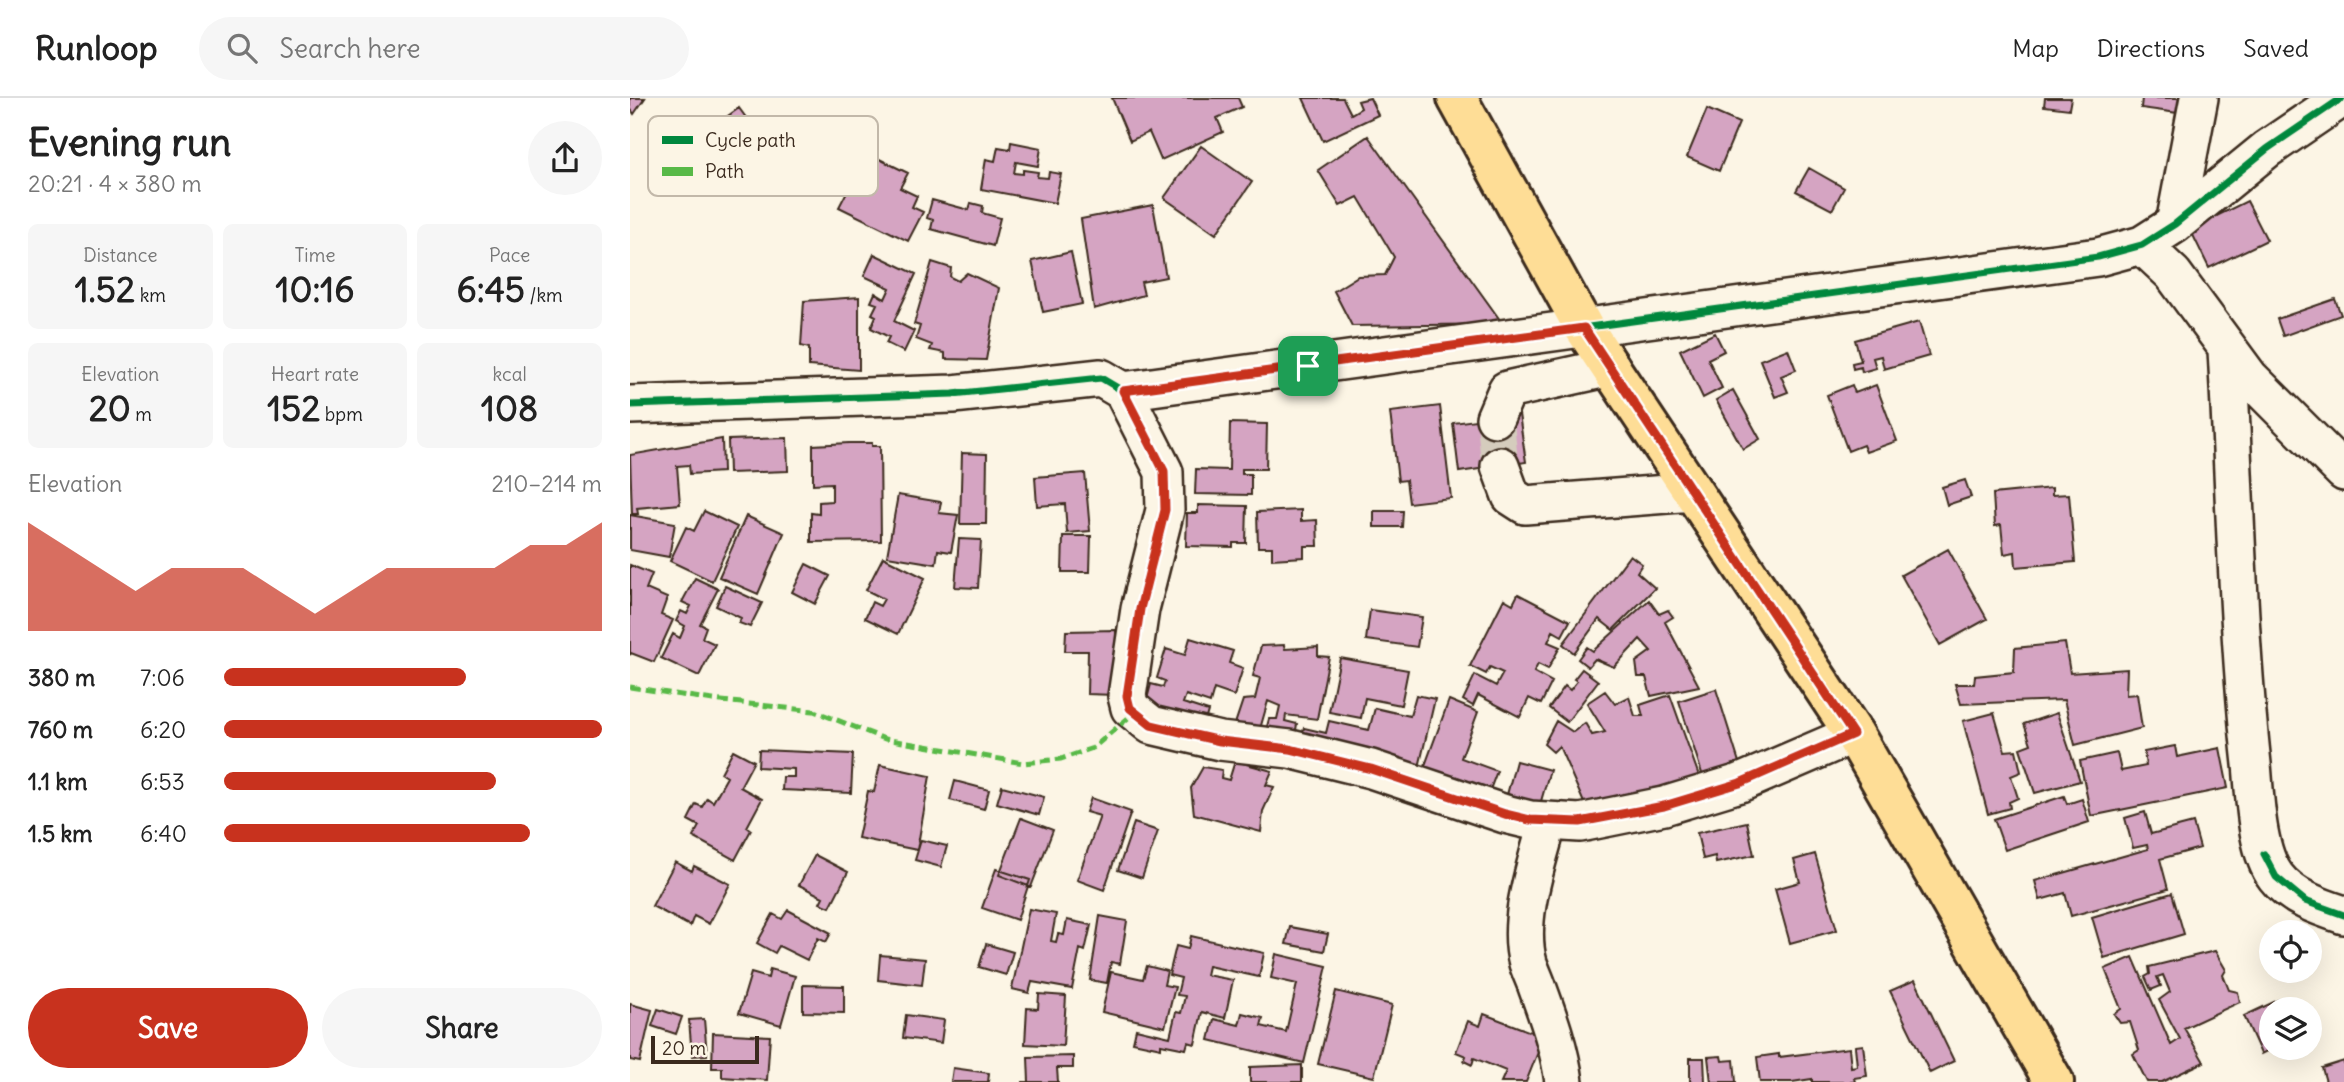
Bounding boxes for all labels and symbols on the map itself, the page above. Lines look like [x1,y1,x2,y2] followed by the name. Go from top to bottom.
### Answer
[648,116,878,196] legend
[705,128,796,152] text: Cycle path
[705,159,744,183] text: Path
[1278,336,1338,396] pin
[651,1033,760,1065] scale bar

